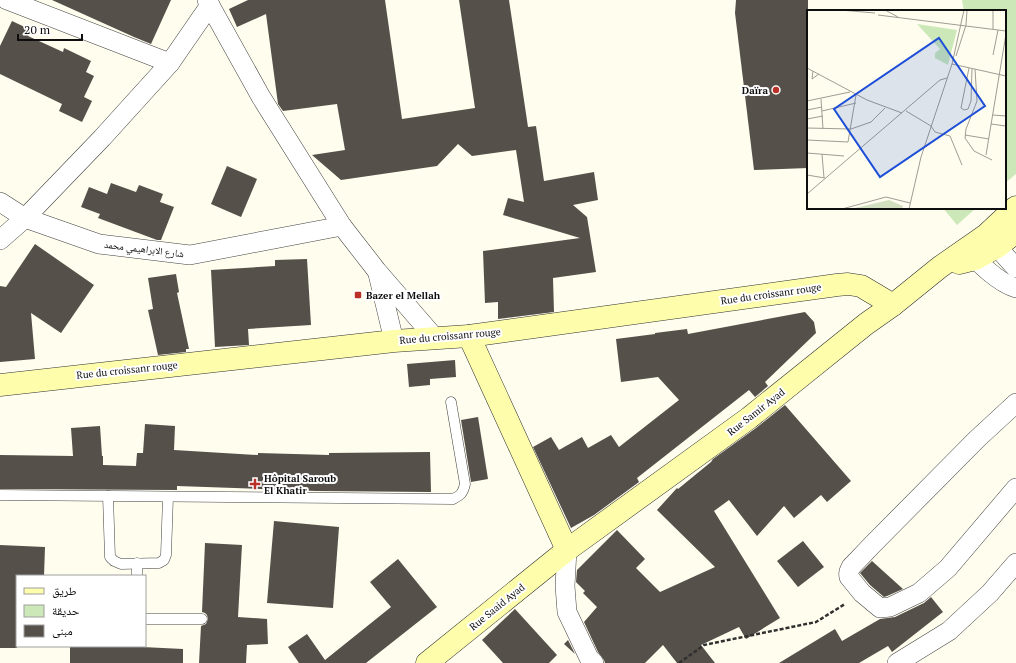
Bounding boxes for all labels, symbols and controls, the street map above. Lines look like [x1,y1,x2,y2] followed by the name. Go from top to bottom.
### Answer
[807,10,1006,209] inset map
[18,16,82,42] scale bar
[24,22,51,37] text: 20 m
[742,84,768,97] place label: Daïra
[771,85,781,95] marker: Daïra
[103,238,185,262] street label: شارع الابراهيمي محمد
[720,280,822,308] street label: Rue du croissanr rouge
[366,289,441,302] place label: Bazer el Mellah
[353,290,363,300] marker: Bazer el Mellah
[399,325,501,347] street label: Rue du croissanr rouge
[76,358,178,382] street label: Rue du croissanr rouge
[725,385,788,439] street label: Rue Samir Ayad
[264,472,336,497] place label: Hôpital Saroub El Khatir
[249,478,261,490] marker: Hôpital Saroub El Khatir
[16,575,146,647] legend
[467,580,528,633] street label: Rue Saaid Ayad
[52,583,77,598] text: طريق
[52,603,80,618] text: حديقة
[52,623,73,638] text: مبنى

